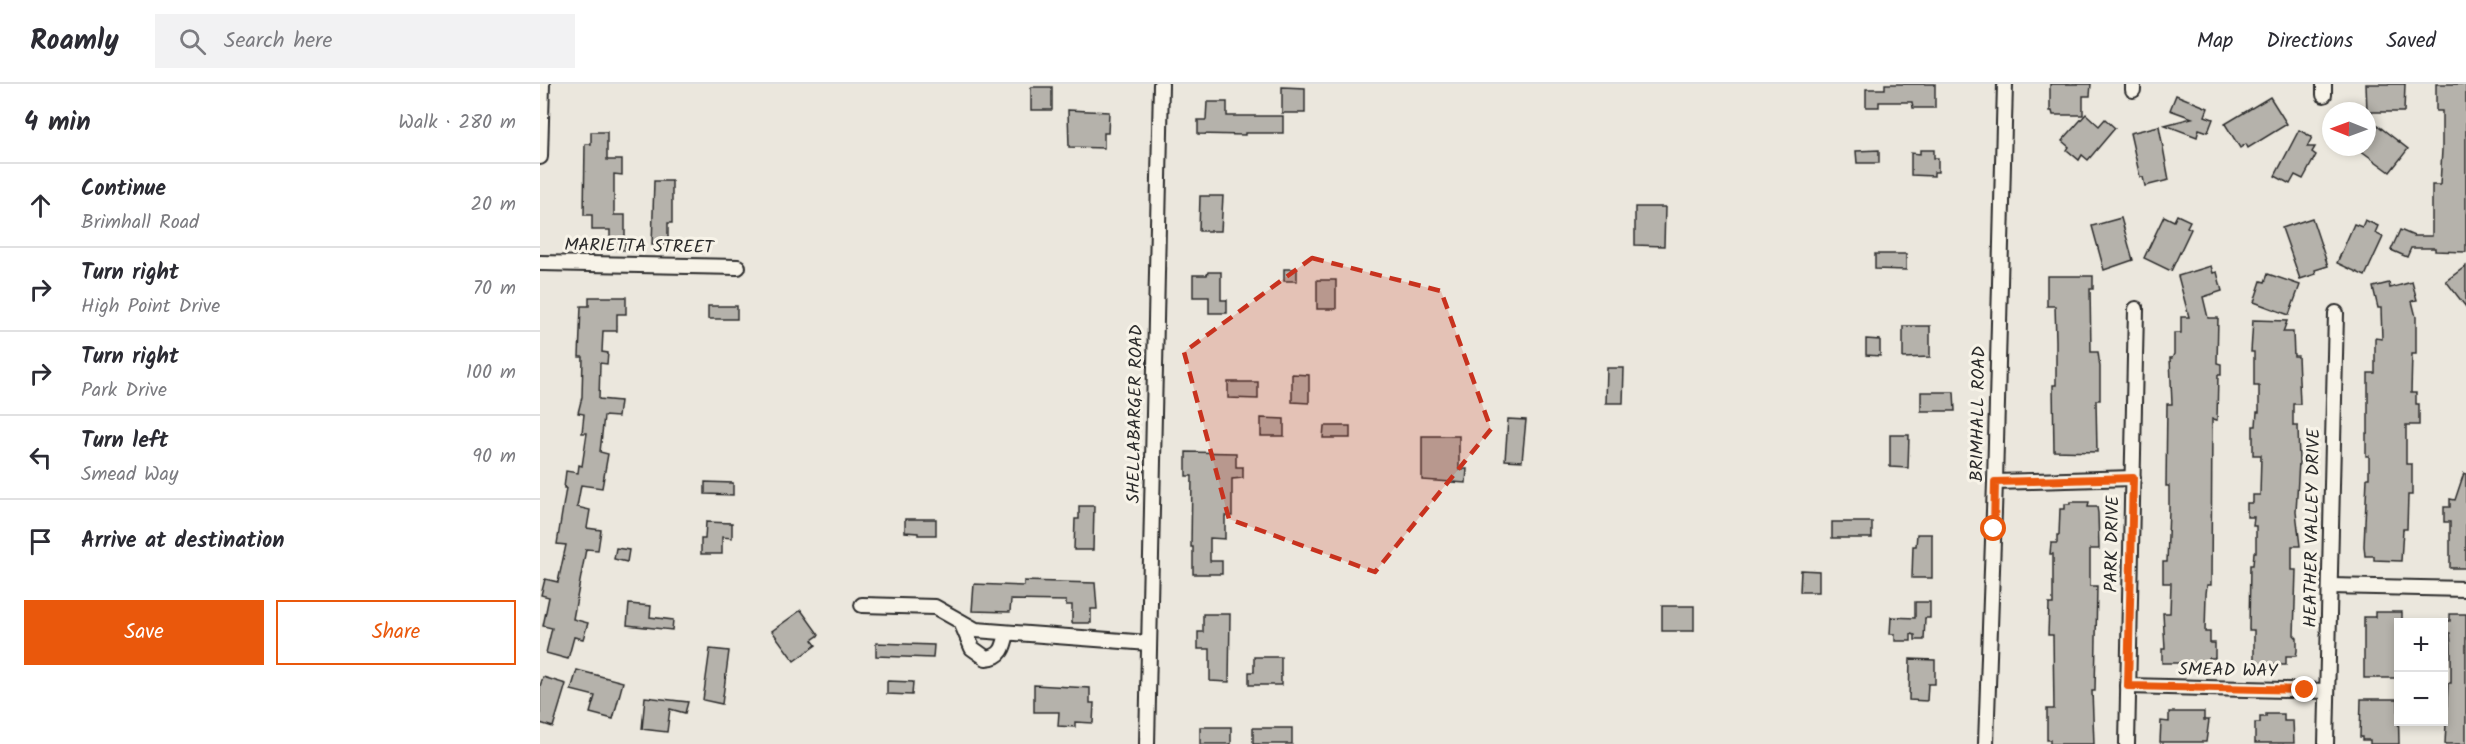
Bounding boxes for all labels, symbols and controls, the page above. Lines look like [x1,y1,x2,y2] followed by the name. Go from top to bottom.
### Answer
[155,14,575,68] search box
[30,19,119,64] text: Roamly
[224,24,332,59] text: Search here
[176,25,209,58] icon: search
[2197,25,2233,58] text: Map
[2266,25,2353,58] text: Directions
[2386,25,2436,58] text: Saved
[24,102,91,144] text: 4 min
[2322,102,2376,156] north arrow
[398,107,516,139] text: Walk · 280 m
[81,172,166,207] text: Continue
[24,189,57,222] icon: ahead
[470,189,516,221] text: 20 m
[81,207,199,239] text: Brimhall Road
[564,231,715,263] street label: MARIETTA STREET
[81,256,179,291] text: Turn right
[24,273,57,306] icon: right
[473,273,516,305] text: 70 m
[81,291,220,323] text: High Point Drive
[1120,324,1152,504] street label: SHELLABARGER ROAD
[81,340,179,375] text: Turn right
[1963,346,1995,482] street label: BRIMHALL ROAD
[24,357,57,390] icon: right
[466,357,516,389] text: 100 m
[81,375,167,407] text: Park Drive
[81,424,168,459] text: Turn left
[2297,428,2329,628] street label: HEATHER VALLEY DRIVE
[24,441,57,474] icon: left
[472,441,516,473] text: 90 m
[81,459,178,491] text: Smead Way
[2098,495,2128,593] street label: PARK DRIVE
[1980,515,2006,541] route start
[81,524,284,559] text: Arrive at destination
[24,525,57,558] icon: arrive
[24,600,264,665] button: Save
[276,600,516,665] button: Share
[2394,618,2448,726] map controls
[2394,618,2448,672] button: +
[2178,656,2279,686] street label: SMEAD WAY
[2394,672,2448,726] button: −
[2291,676,2317,702] route end

